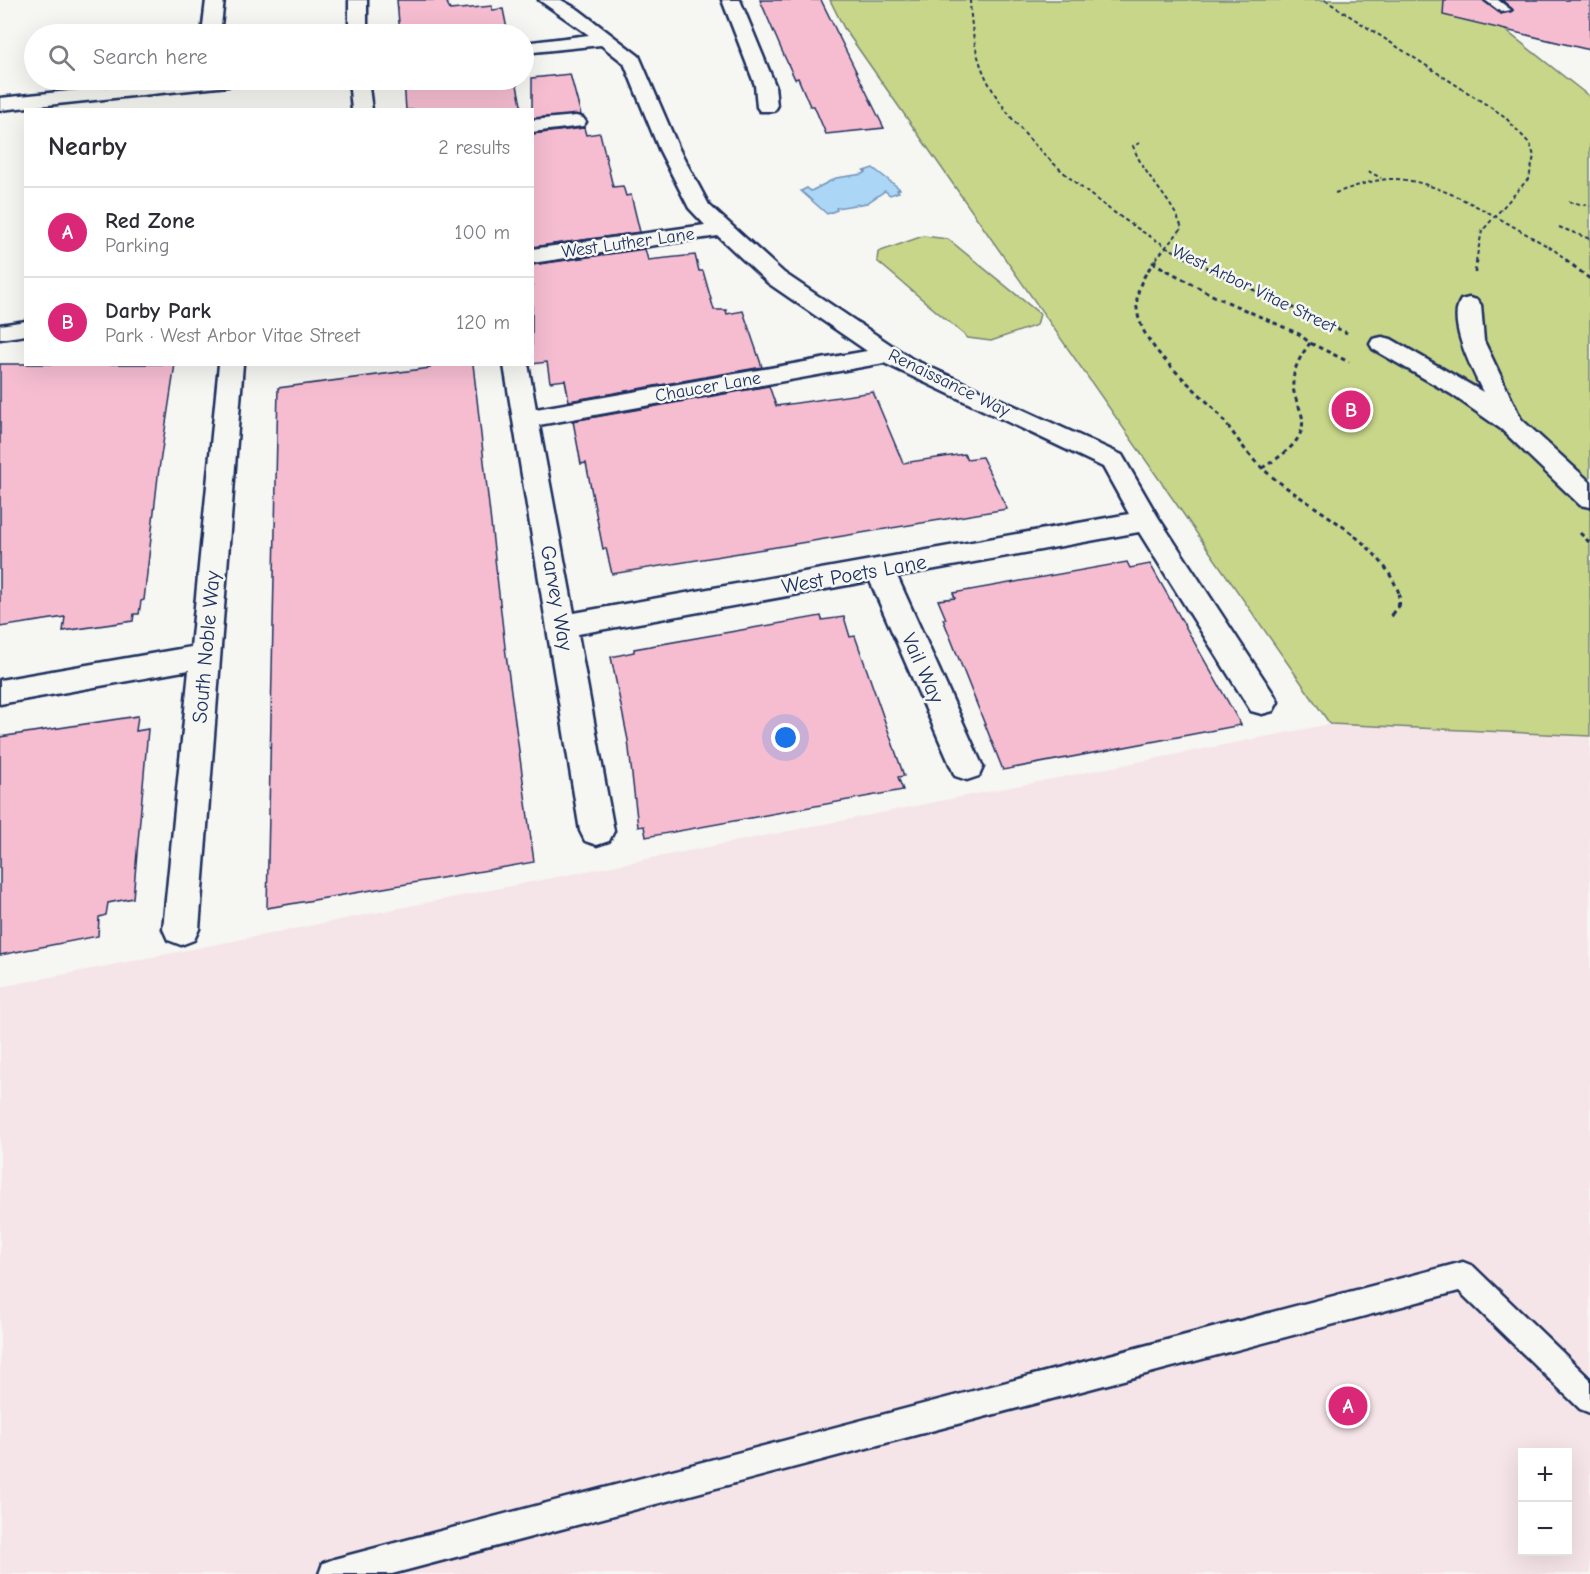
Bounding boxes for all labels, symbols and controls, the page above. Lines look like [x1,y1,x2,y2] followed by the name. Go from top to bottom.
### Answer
[24,24,534,90] search box
[45,41,78,74] icon: search
[93,44,208,70] text: Search here
[48,132,127,162] text: Nearby
[438,136,510,159] text: 2 results
[105,208,195,234] text: Red Zone
[62,221,73,244] text: A
[455,221,510,244] text: 100 m
[560,223,696,263] street label: West Luther Lane
[105,234,170,257] text: Parking
[1169,240,1340,338] street label: West Arbor Vitae Street
[105,298,211,324] text: Darby Park
[61,311,74,334] text: B
[456,311,510,334] text: 120 m
[105,324,360,347] text: Park · West Arbor Vitae Street
[885,345,1014,422] street label: Renaissance Way
[653,367,763,407] street label: Chaucer Lane
[1332,388,1370,432] pin: B
[536,543,578,653] street label: Garvey Way
[780,549,928,599] street label: West Poets Lane
[187,569,225,724] street label: South Noble Way
[897,629,949,707] street label: Vail Way
[771,723,800,752] your location
[1328,1384,1368,1428] pin: A
[1518,1448,1572,1556] map controls
[1518,1448,1572,1502] button: +
[1518,1502,1572,1556] button: −

